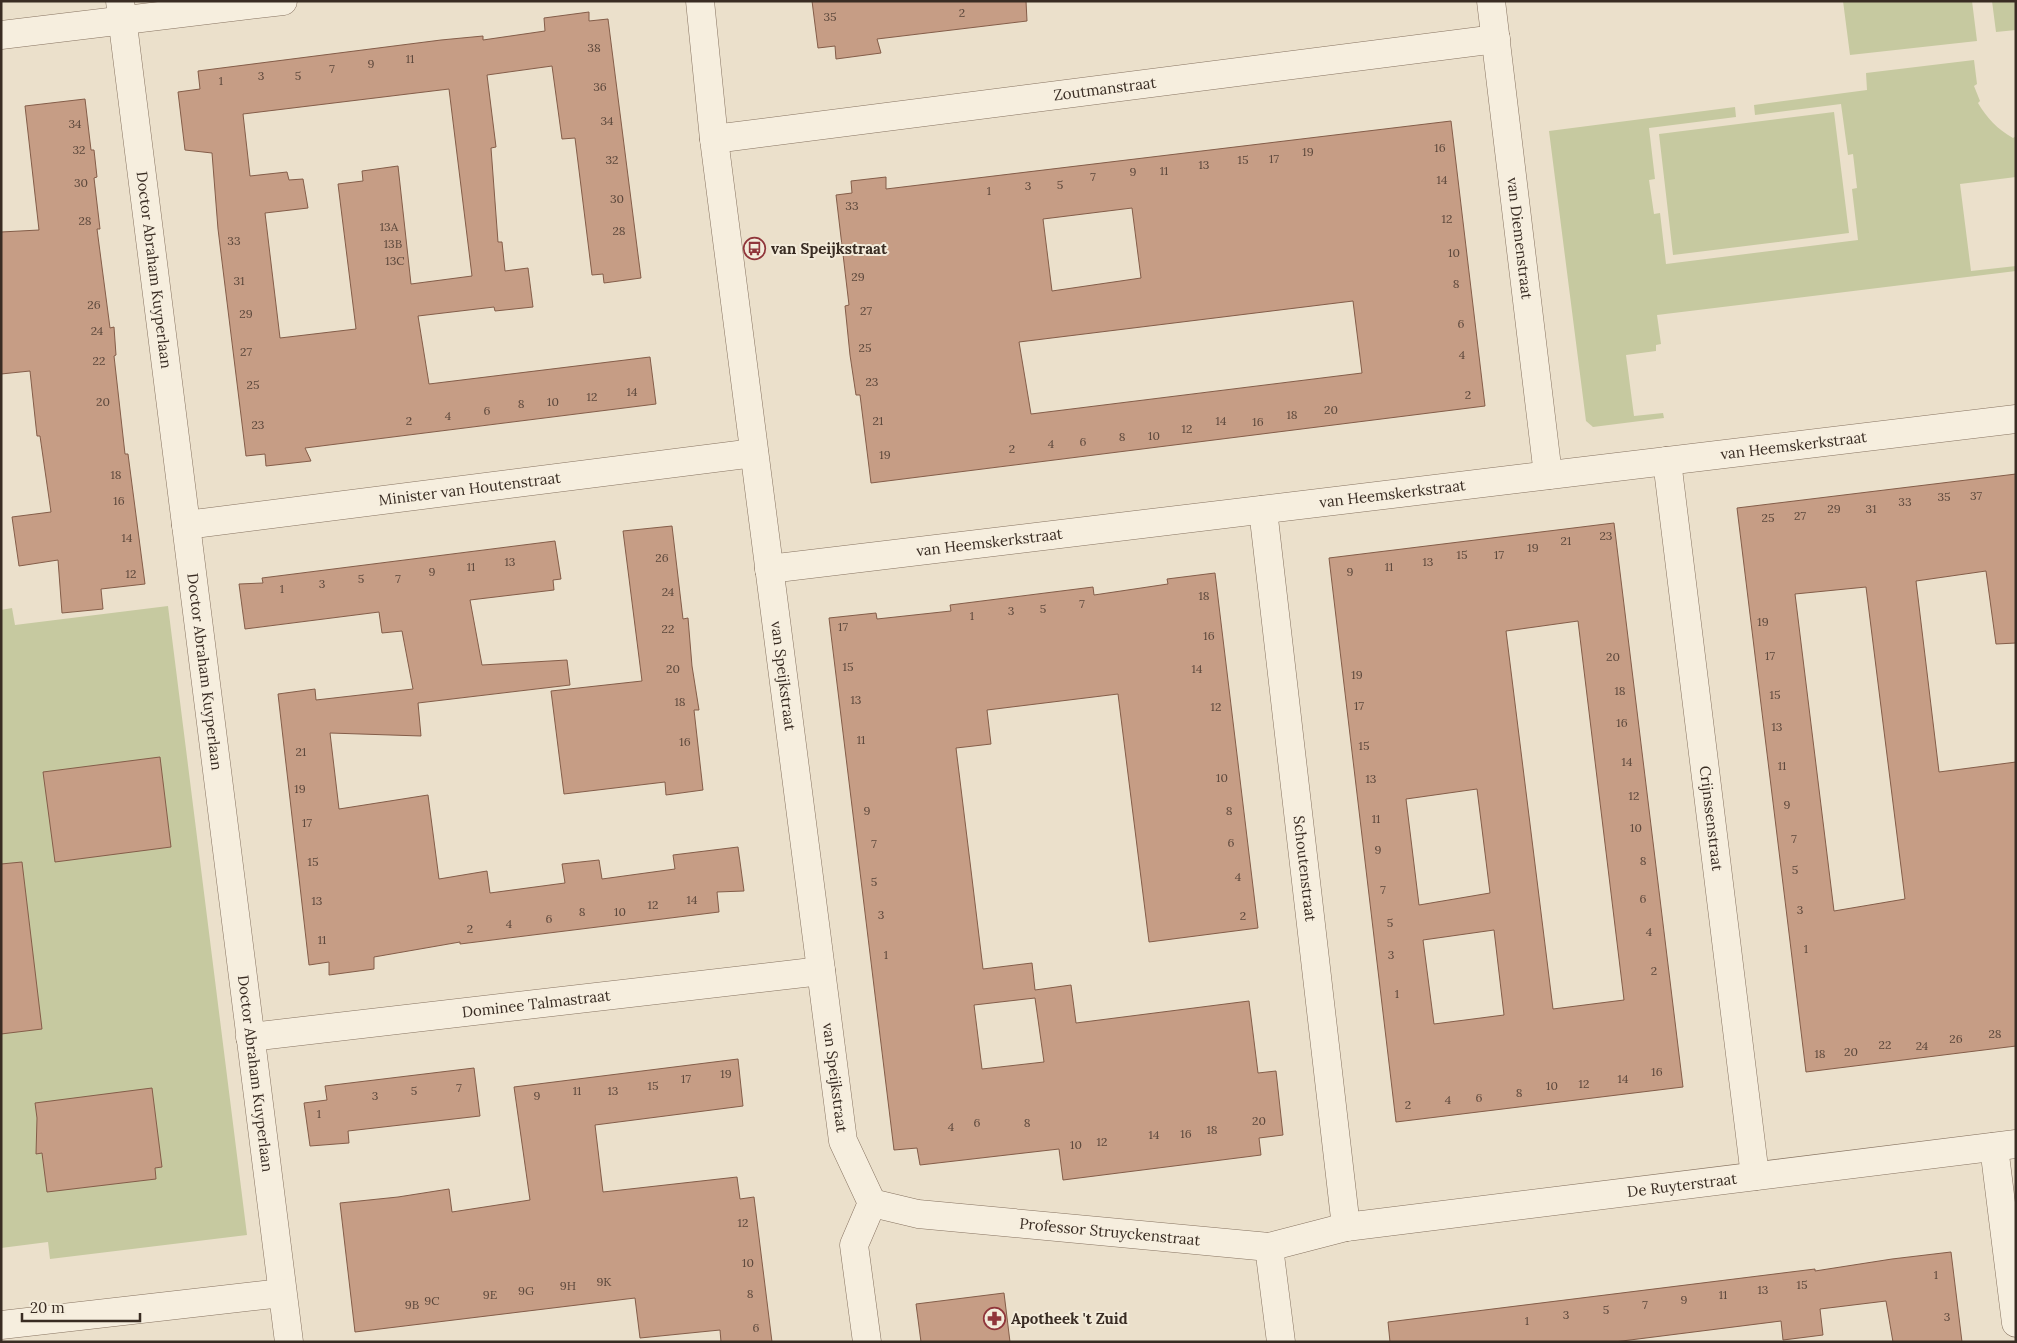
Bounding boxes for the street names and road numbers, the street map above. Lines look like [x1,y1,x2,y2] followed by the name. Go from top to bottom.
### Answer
[1052,73,1157,105] street label: Zoutmanstraat
[133,170,176,369] street label: Doctor Abraham Kuyperlaan
[1503,176,1537,301] street label: van Diemenstraat
[1719,427,1868,463] street label: van Heemskerkstraat
[377,468,562,509] street label: Minister van Houtenstraat
[1318,475,1467,512] street label: van Heemskerkstraat
[915,524,1064,560] street label: van Heemskerkstraat
[183,572,227,771] street label: Doctor Abraham Kuyperlaan
[767,620,800,732] street label: van Speijkstraat
[1696,765,1727,872] street label: Crijnssenstraat
[1289,814,1321,923] street label: Schoutenstraat
[234,974,277,1173] street label: Doctor Abraham Kuyperlaan
[461,985,612,1021] street label: Dominee Talmastraat
[819,1022,852,1134] street label: van Speijkstraat
[1626,1169,1738,1201] street label: De Ruyterstraat
[1019,1214,1201,1250] street label: Professor Struyckenstraat

